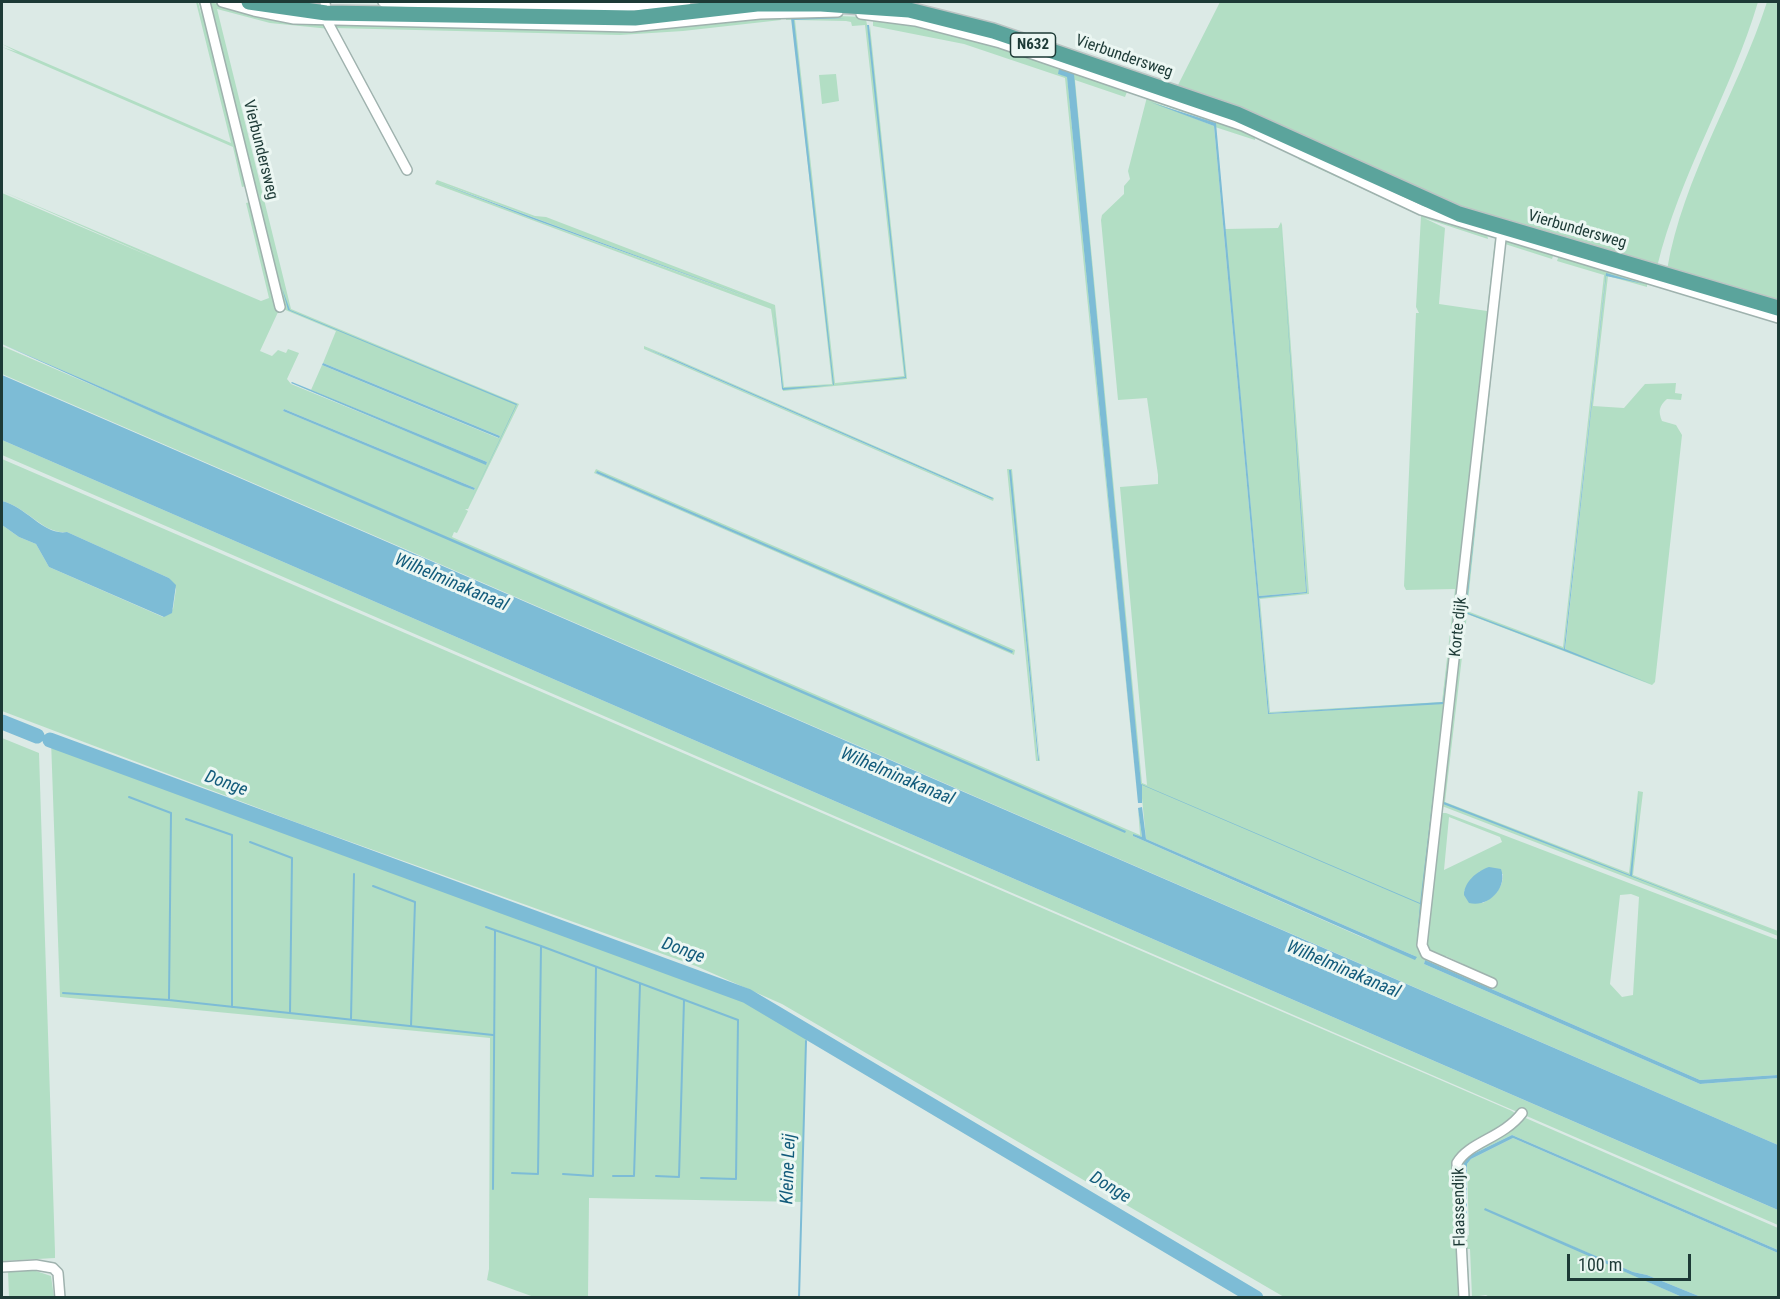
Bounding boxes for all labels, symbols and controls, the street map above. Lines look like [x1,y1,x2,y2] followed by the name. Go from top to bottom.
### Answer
[1073,31,1175,83] street label: Vierbundersweg
[1010,33,1056,57] road number: N632
[238,98,282,202] street label: Vierbundersweg
[1525,207,1629,253] street label: Vierbundersweg
[391,549,511,617] water label: Wilhelminakanaal
[1446,596,1472,658] street label: Korte dijk
[837,743,957,811] water label: Wilhelminakanaal
[202,766,250,802] water label: Donge
[659,933,707,969] water label: Donge
[1283,936,1403,1004] water label: Wilhelminakanaal
[777,1133,801,1205] water label: Kleine Leij
[1086,1167,1134,1209] water label: Donge
[1450,1167,1470,1247] street label: Flaassendijk
[1570,1242,1694,1280] scale bar
[1578,1254,1622,1275] text: 100 m

